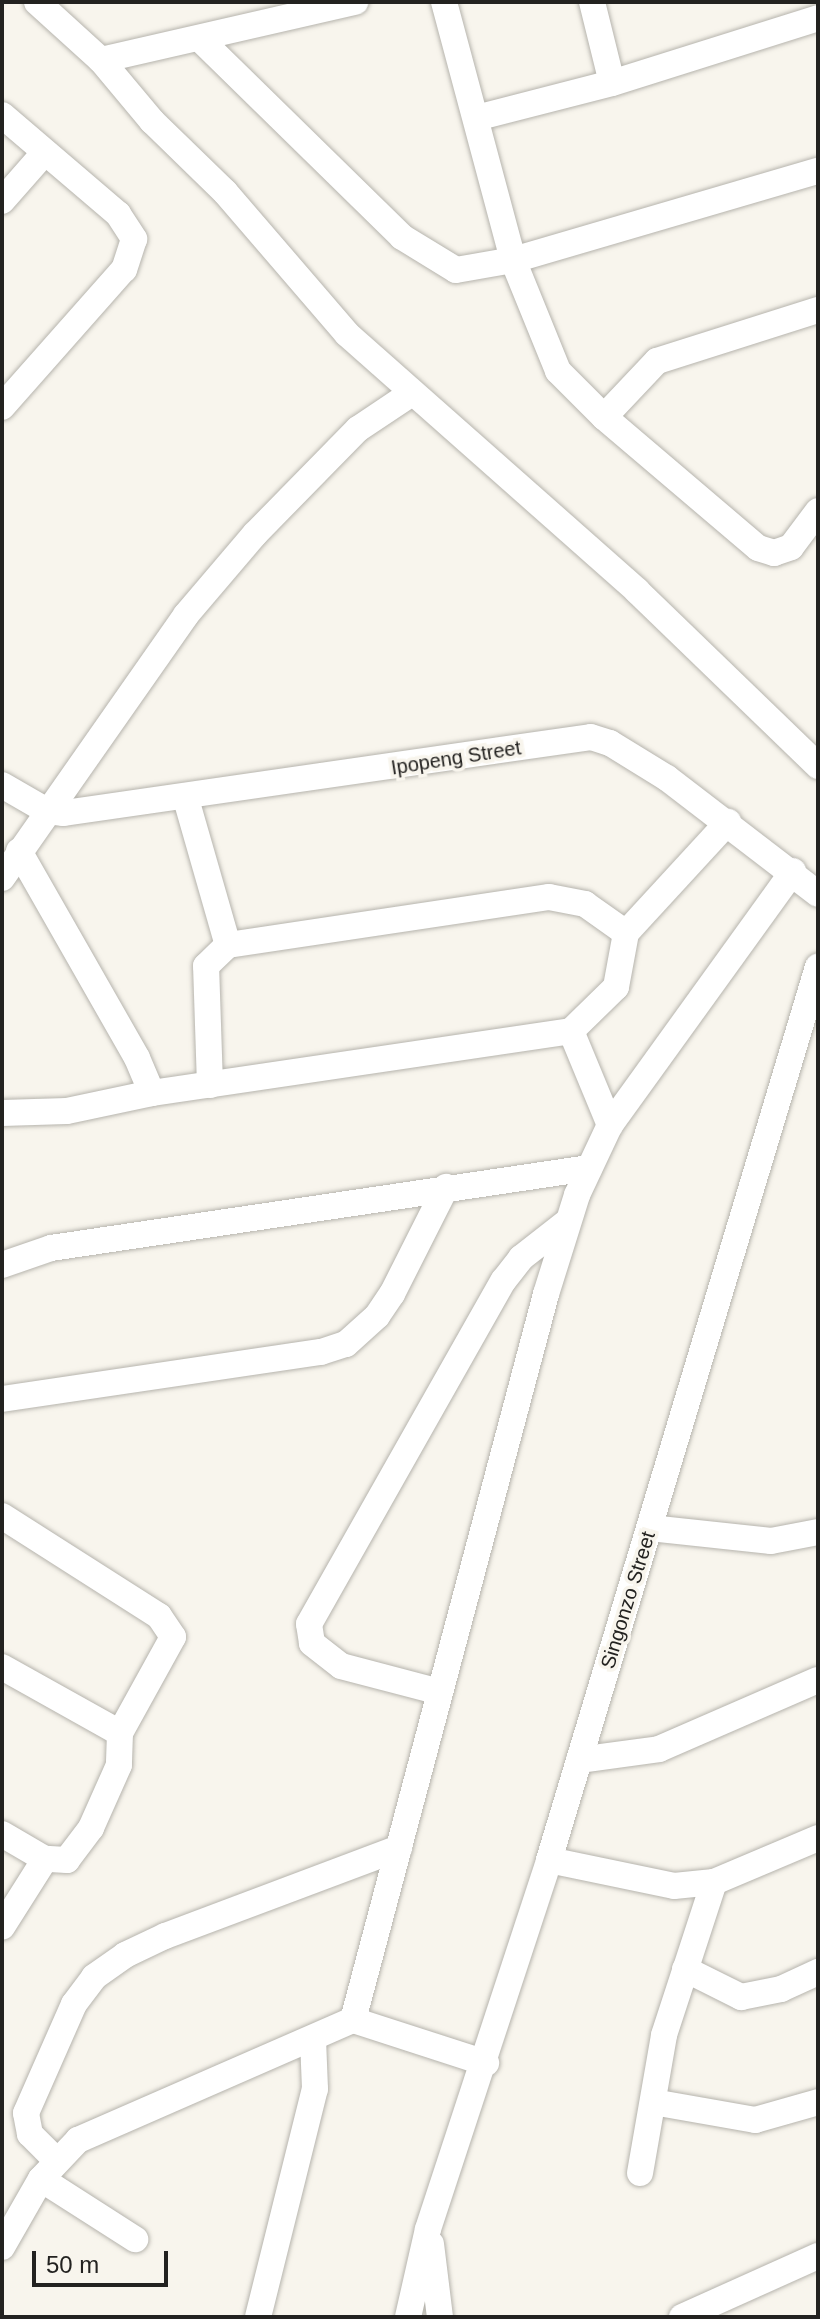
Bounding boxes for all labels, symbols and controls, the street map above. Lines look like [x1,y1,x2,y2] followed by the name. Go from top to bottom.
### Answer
[389,736,523,780] street label: Ipopeng Street
[596,1528,660,1672] street label: Singonzo Street
[36,2235,172,2285] scale bar
[46,2251,99,2278] text: 50 m

